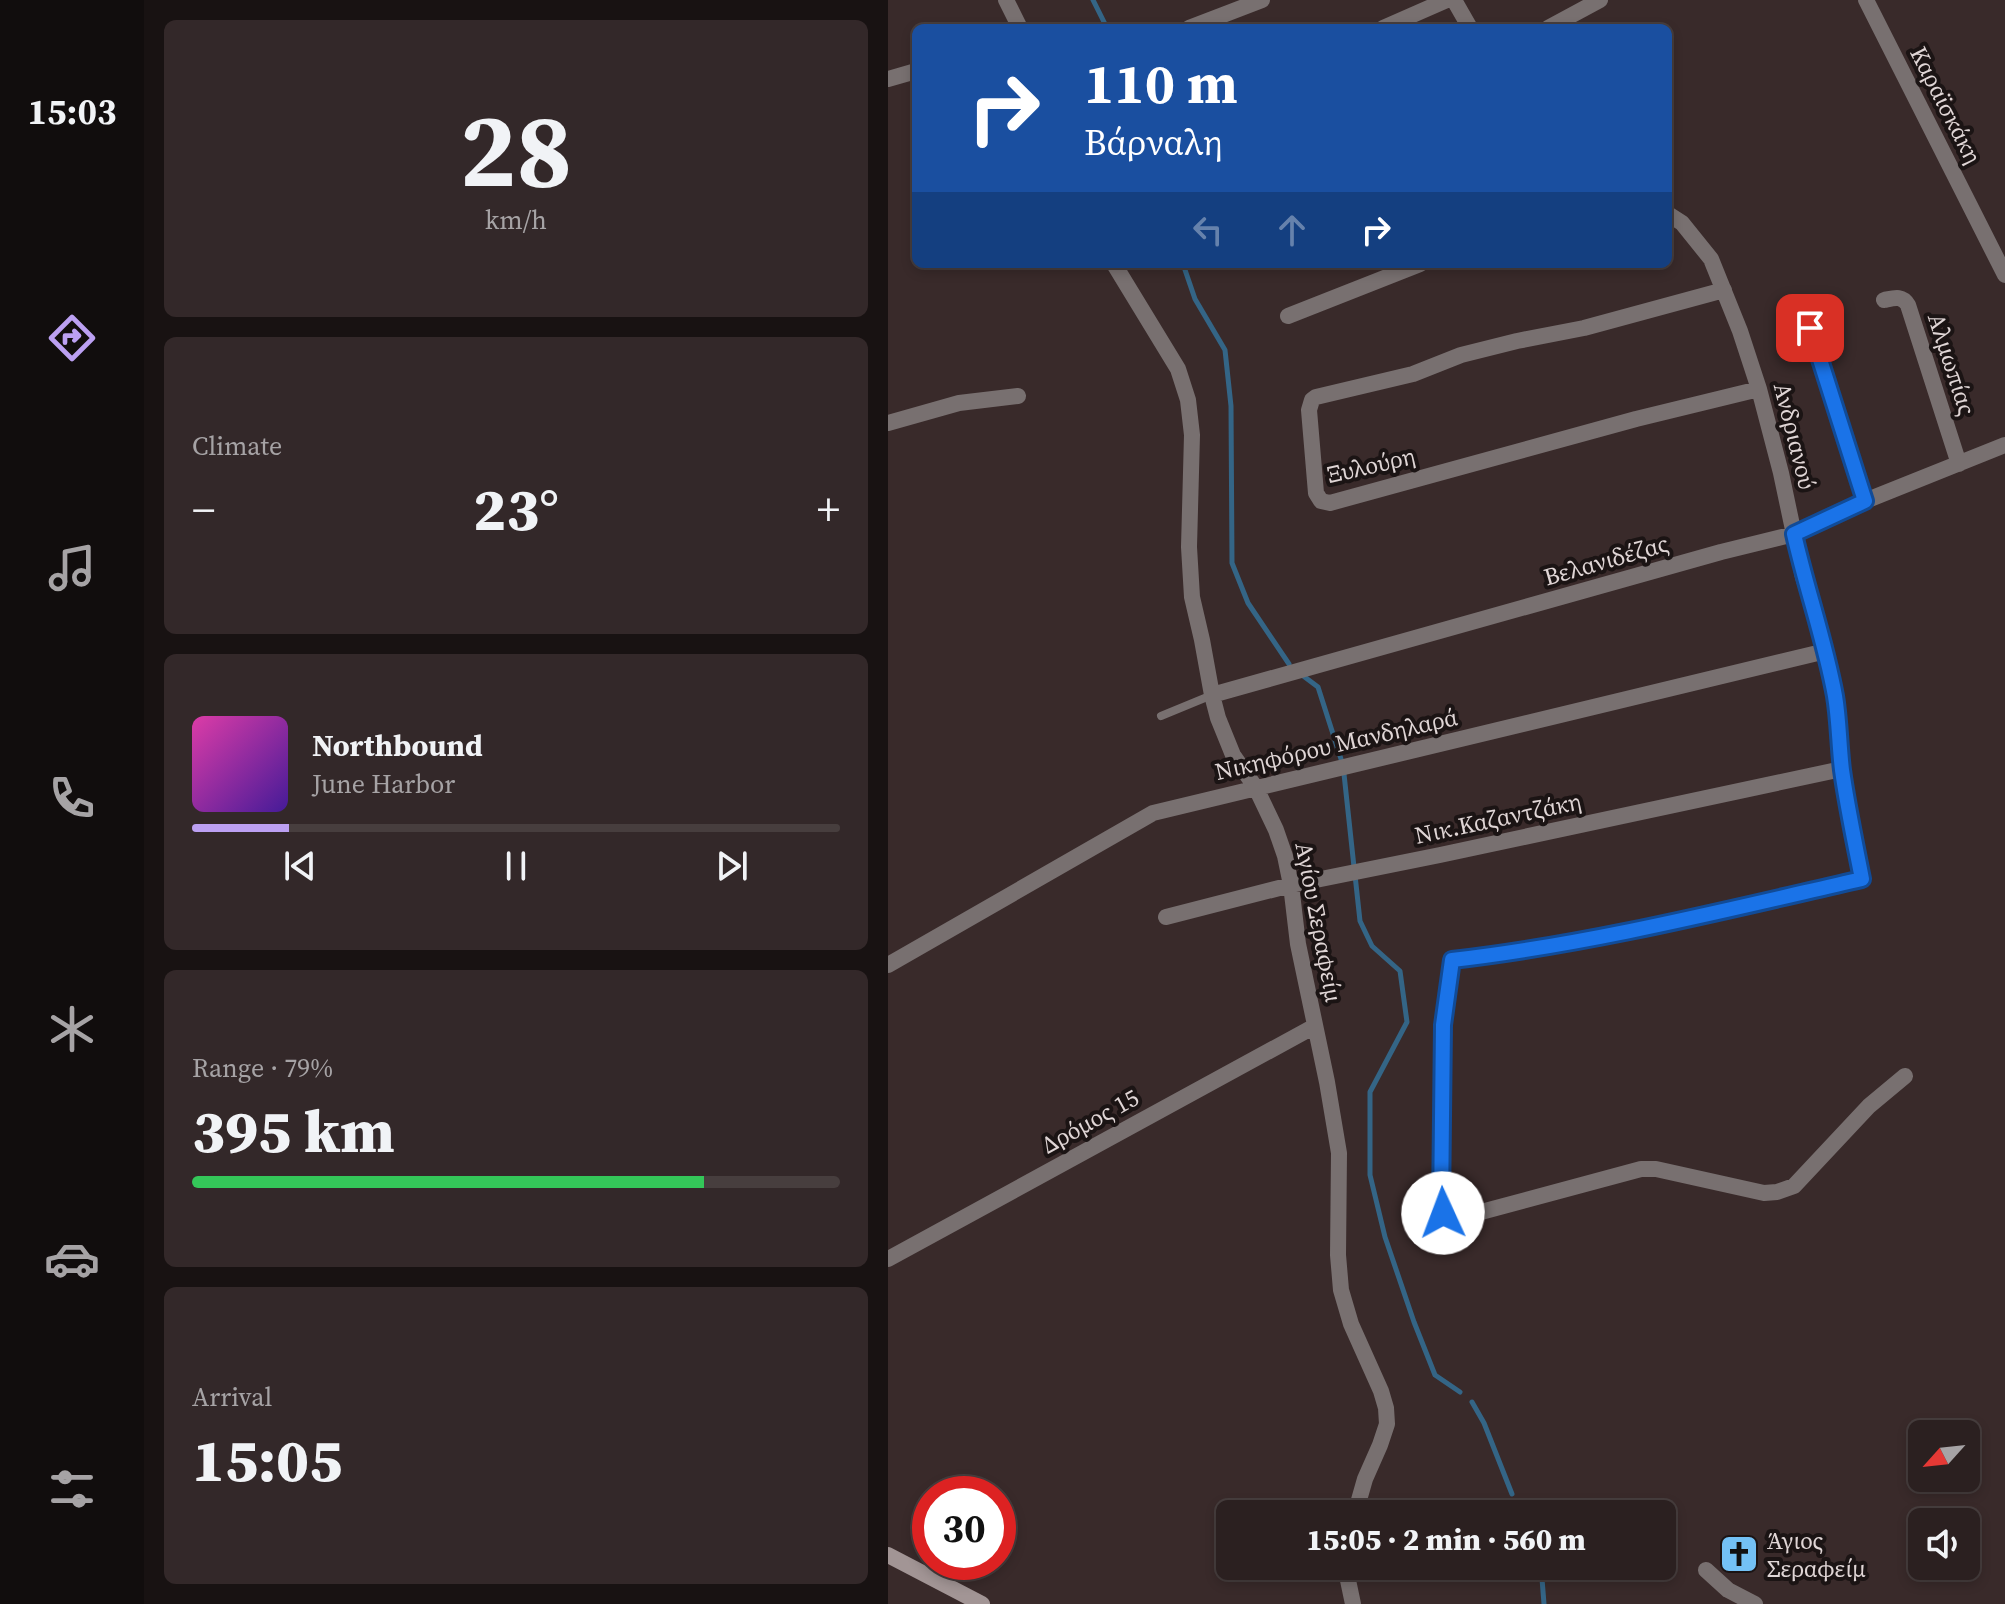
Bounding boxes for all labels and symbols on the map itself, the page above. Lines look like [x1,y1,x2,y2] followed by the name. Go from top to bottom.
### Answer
[1902,41,1990,169] street label: Καραϊσκάκη
[1776,294,1844,362] pin
[1920,309,1984,419] street label: Αλμωπίας
[1766,379,1824,493] street label: Ανδριανού
[1324,439,1418,491] street label: Ξυλούρη
[1540,526,1672,594] street label: Βελανιδέζας
[1212,700,1460,788] street label: Νικηφόρου Μανδηλαρά
[1412,784,1584,852] street label: Νικ.Καζαντζάκη
[1287,839,1351,1005] street label: Αγίου Σεραφείμ
[1035,1081,1145,1161] street label: Δρόμος 15
[1401,1171,1485,1255] position arrow
[1908,1420,1980,1492] north arrow
[912,1476,1016,1580] speed limit sign: 30
[1767,1524,1866,1585] place label: Άγιος Σεραφείμ
[1718,1533,1760,1575] church icon: Άγιος Σεραφείμ

